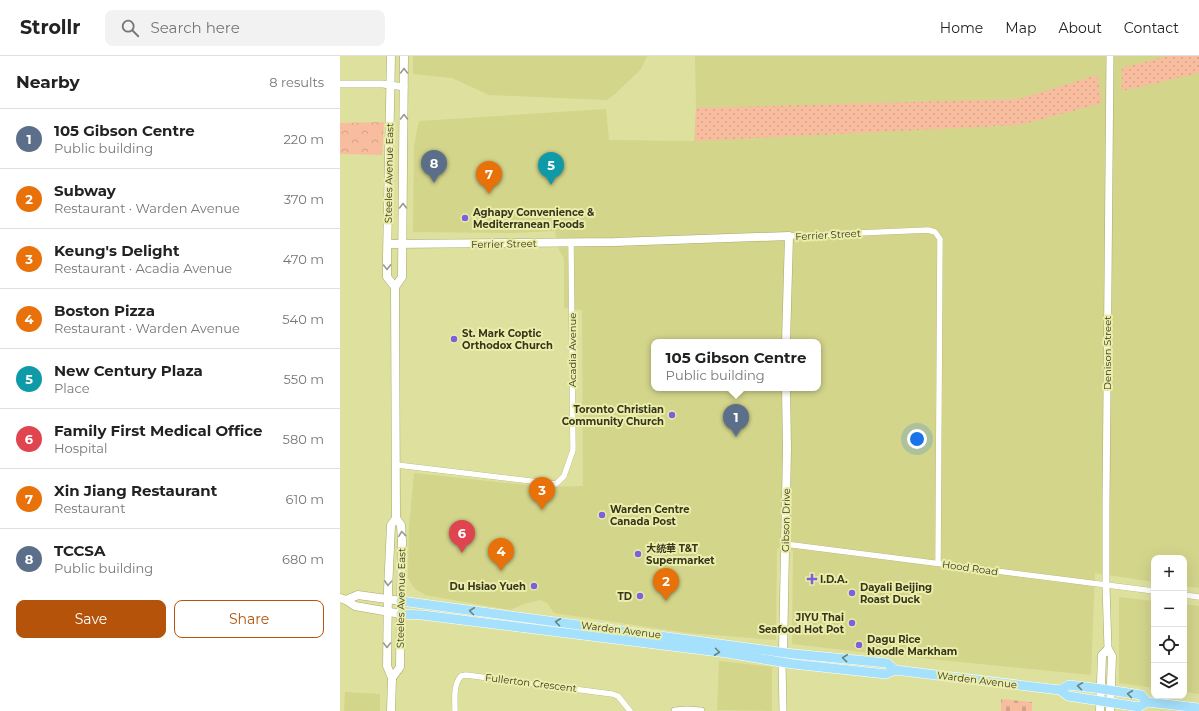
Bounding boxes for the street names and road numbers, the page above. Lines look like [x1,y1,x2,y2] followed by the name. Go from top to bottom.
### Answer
[382,123,396,223] street label: Steeles Avenue East
[795,227,861,243] street label: Ferrier Street
[471,237,537,251] street label: Ferrier Street
[566,313,579,387] street label: Acadia Avenue
[1101,316,1114,390] street label: Denison Street
[779,488,793,552] street label: Gibson Drive
[394,548,408,648] street label: Steeles Avenue East
[941,558,999,578] street label: Hood Road
[580,619,662,641] street label: Warden Avenue
[936,669,1018,691] street label: Warden Avenue
[484,671,578,695] street label: Fullerton Crescent

